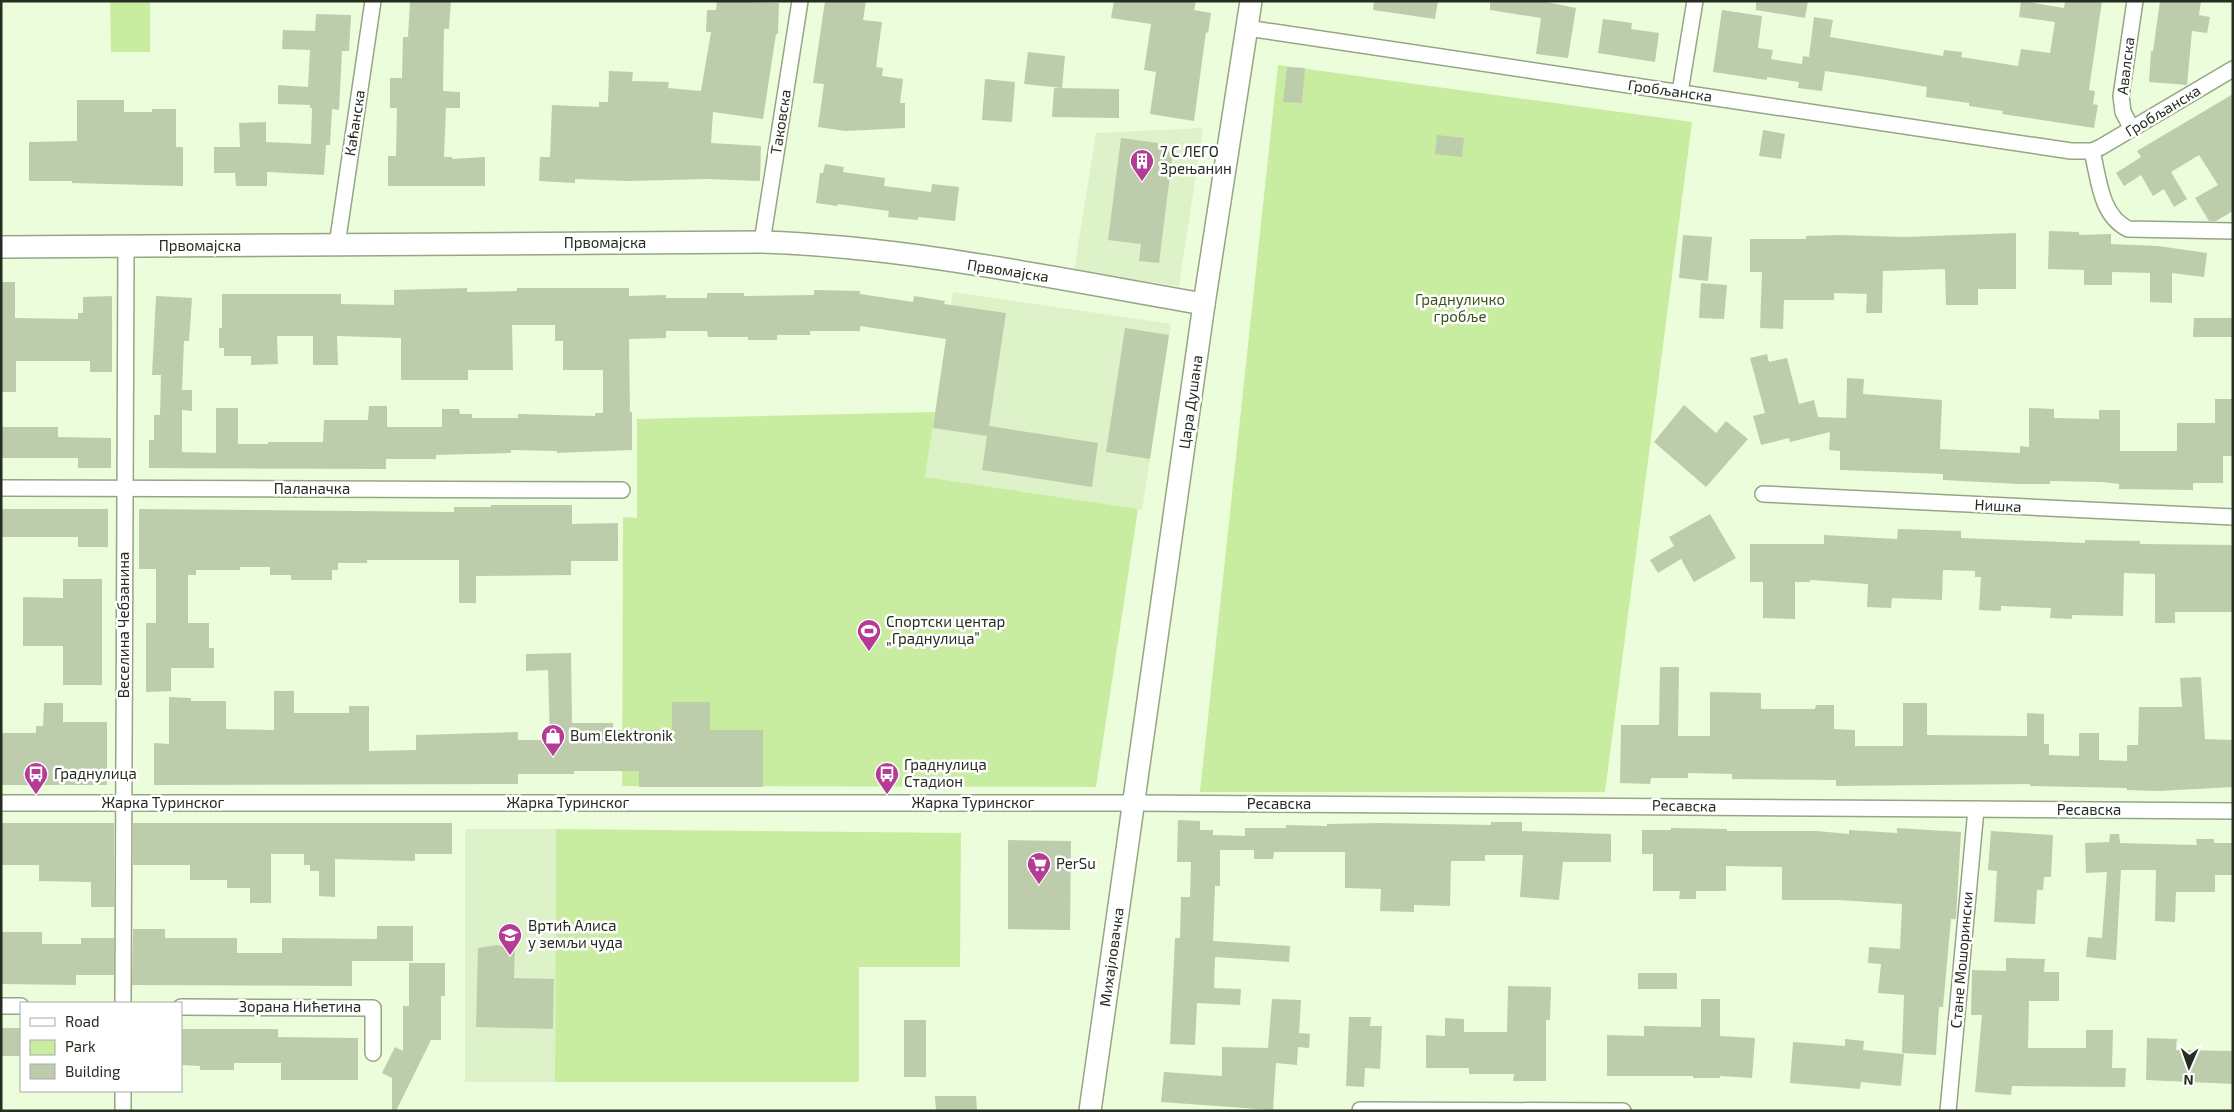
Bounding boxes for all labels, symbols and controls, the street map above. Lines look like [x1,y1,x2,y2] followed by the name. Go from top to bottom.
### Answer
[2113,36,2137,96] street label: Авалска
[1627,75,1713,105] street label: Гробљанска
[2121,81,2204,140] street label: Гробљанска
[766,88,794,156] street label: Таковска
[340,89,368,157] street label: Каћанска
[1160,142,1232,177] place label: 7 С ЛЕГО Зрењанин
[1129,148,1155,182] building icon: 7 С ЛЕГО Зрењанин
[564,233,646,252] street label: Првомајска
[159,236,241,255] street label: Првомајска
[966,255,1050,286] street label: Првомајска
[1415,290,1505,325] park label: Граднуличко гробље
[1175,354,1206,450] street label: Цара Душана
[274,479,350,497] street label: Паланачка
[1974,495,2022,515] street label: Нишка
[114,552,132,698] street label: Веселина Чебзанина
[886,612,1005,648] place label: Спортски центар „Граднулица”
[856,618,882,652] sports icon: Спортски центар „Граднулица”
[540,723,566,757] shop icon: Bum Elektronik
[570,726,673,744] place label: Bum Elektronik
[904,755,987,790] place label: Граднулица Стадион
[23,761,49,795] bus stop icon: Граднулица
[874,761,900,795] bus stop icon: Граднулица Стадион
[54,764,137,783] place label: Граднулица
[101,793,225,812] street label: Жарка Туринског
[506,793,630,812] street label: Жарка Туринског
[911,793,1035,812] street label: Жарка Туринског
[1247,794,1311,812] street label: Ресавска
[1652,795,1716,815] street label: Ресавска
[2057,800,2121,818] street label: Ресавска
[1026,851,1052,885] supermarket icon: PerSu
[1056,854,1096,872] place label: PerSu
[1946,891,1976,1029] street label: Стане Мошорински
[1095,906,1128,1008] street label: Михајловачка
[528,916,623,952] place label: Вртић Алиса у земљи чуда
[497,922,523,956] school or university icon: Вртић Алиса у земљи чуда
[239,997,361,1015] street label: Зорана Нићетина
[20,1002,182,1092] legend
[65,1012,100,1030] text: Road
[65,1037,96,1055] text: Park
[2164,1042,2214,1092] north arrow
[65,1062,121,1080] text: Building
[2183,1072,2194,1089] text: N

